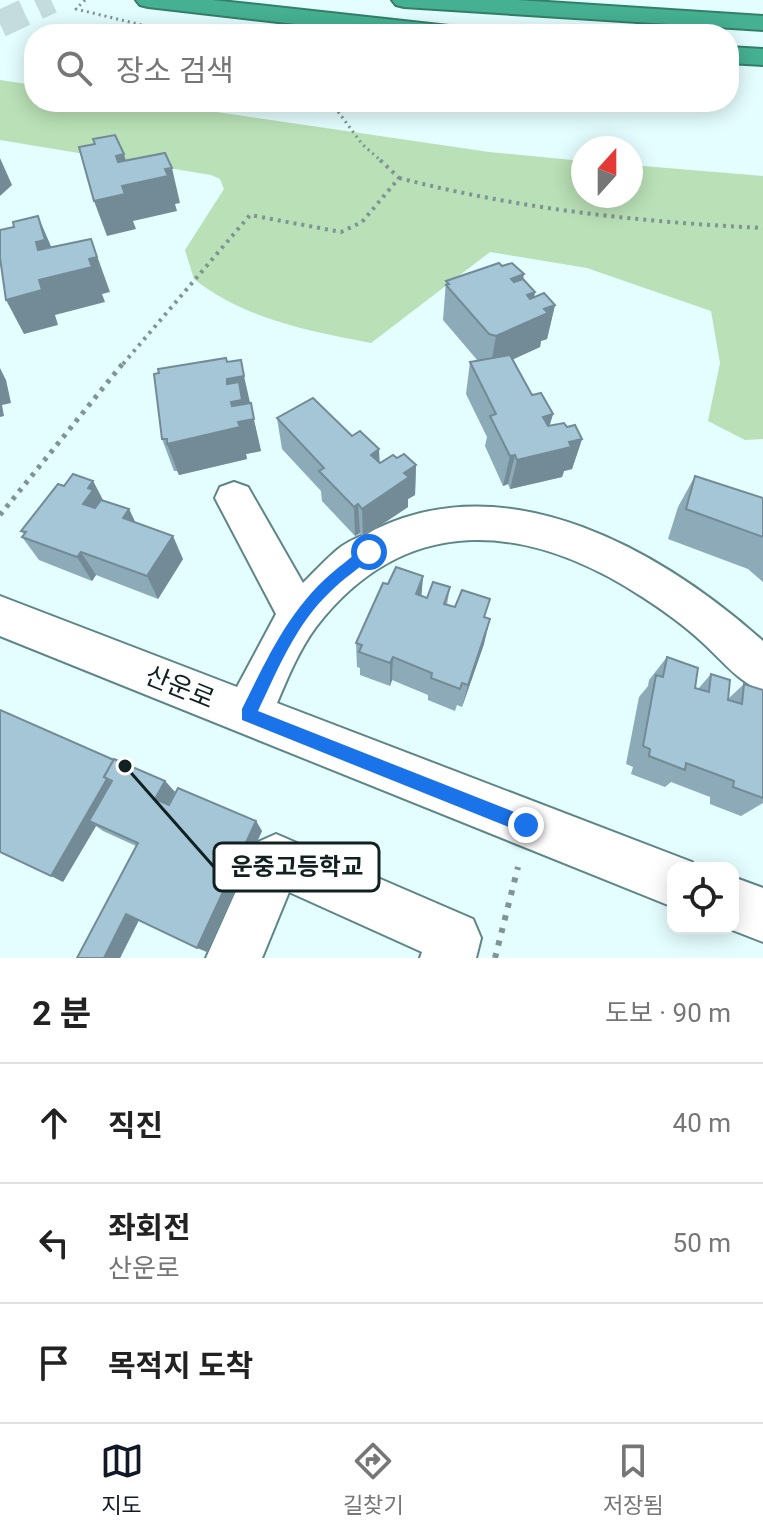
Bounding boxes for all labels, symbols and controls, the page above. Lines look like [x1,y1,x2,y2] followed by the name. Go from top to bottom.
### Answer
[24,24,739,112] search box
[52,46,96,90] icon: search
[116,53,234,88] text: 장소 검색
[571,136,643,208] north arrow
[351,534,387,570] route start
[141,660,219,714] street label: 산운로
[508,807,544,843] route end
[214,843,379,891] callout: 운중고등학교
[231,853,363,881] text: 운중고등학교
[667,862,739,934] map controls
[667,862,739,934] button: locate
[32,993,91,1033] text: 2 분
[605,998,731,1028] text: 도보 · 90 m
[32,1101,76,1145] icon: ahead
[108,1108,163,1143] text: 직진
[673,1108,731,1138] text: 40 m
[108,1210,191,1245] text: 좌회전
[32,1221,76,1265] icon: left
[673,1228,731,1258] text: 50 m
[108,1253,180,1283] text: 산운로
[32,1341,76,1385] icon: arrive
[108,1348,253,1383] text: 목적지 도착
[100,1439,144,1519] tab: 지도
[343,1439,403,1519] tab: 길찾기
[603,1439,663,1519] tab: 저장됨

